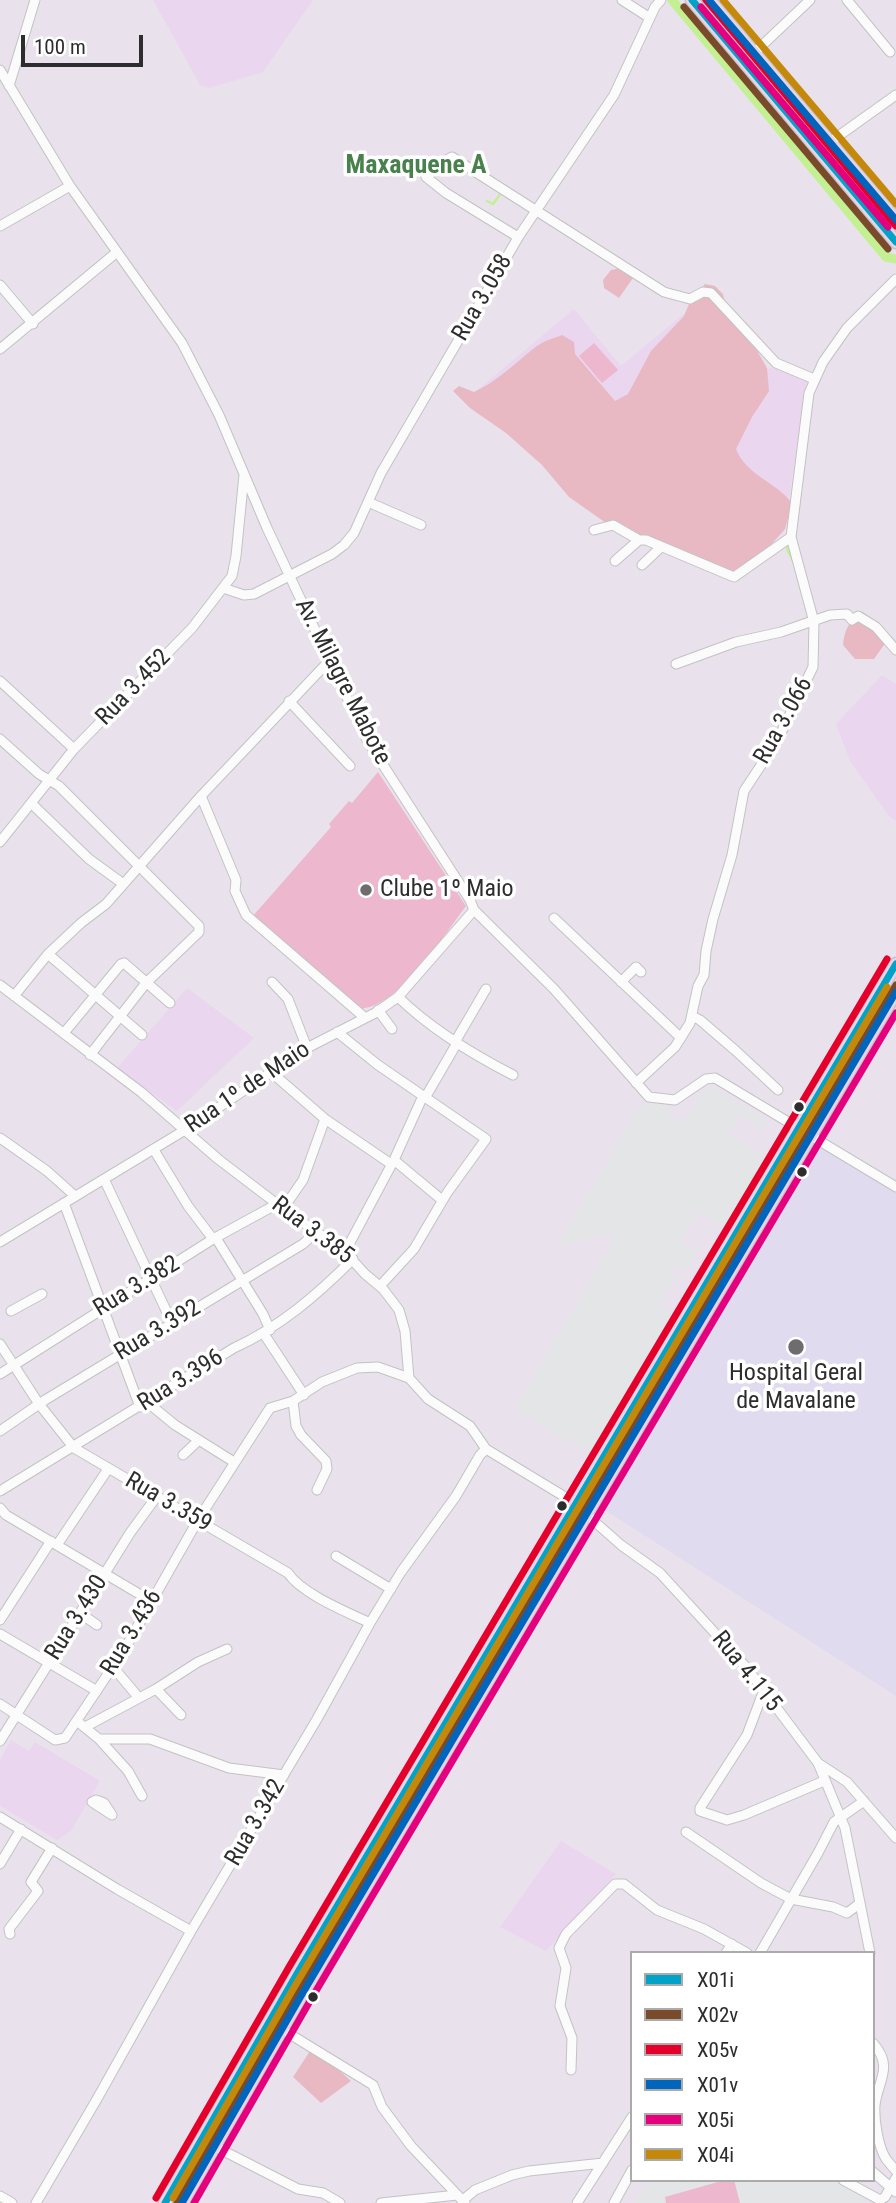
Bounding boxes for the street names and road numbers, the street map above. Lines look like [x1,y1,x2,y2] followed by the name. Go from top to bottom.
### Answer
[447,250,519,346] street label: Rua 3.058
[288,594,396,770] street label: Av. Milagre Mabote
[91,644,177,732] street label: Rua 3.452
[748,672,820,770] street label: Rua 3.066
[180,1036,316,1140] street label: Rua 1º de Maio
[265,1191,359,1271] street label: Rua 3.385
[89,1250,185,1324] street label: Rua 3.382
[110,1294,206,1368] street label: Rua 3.392
[133,1344,229,1418] street label: Rua 3.396
[120,1467,216,1539] street label: Rua 3.359
[40,1570,114,1666] street label: Rua 3.430
[95,1585,169,1681] street label: Rua 3.436
[705,1626,787,1718] street label: Rua 4.115
[220,1775,292,1871] street label: Rua 3.342

